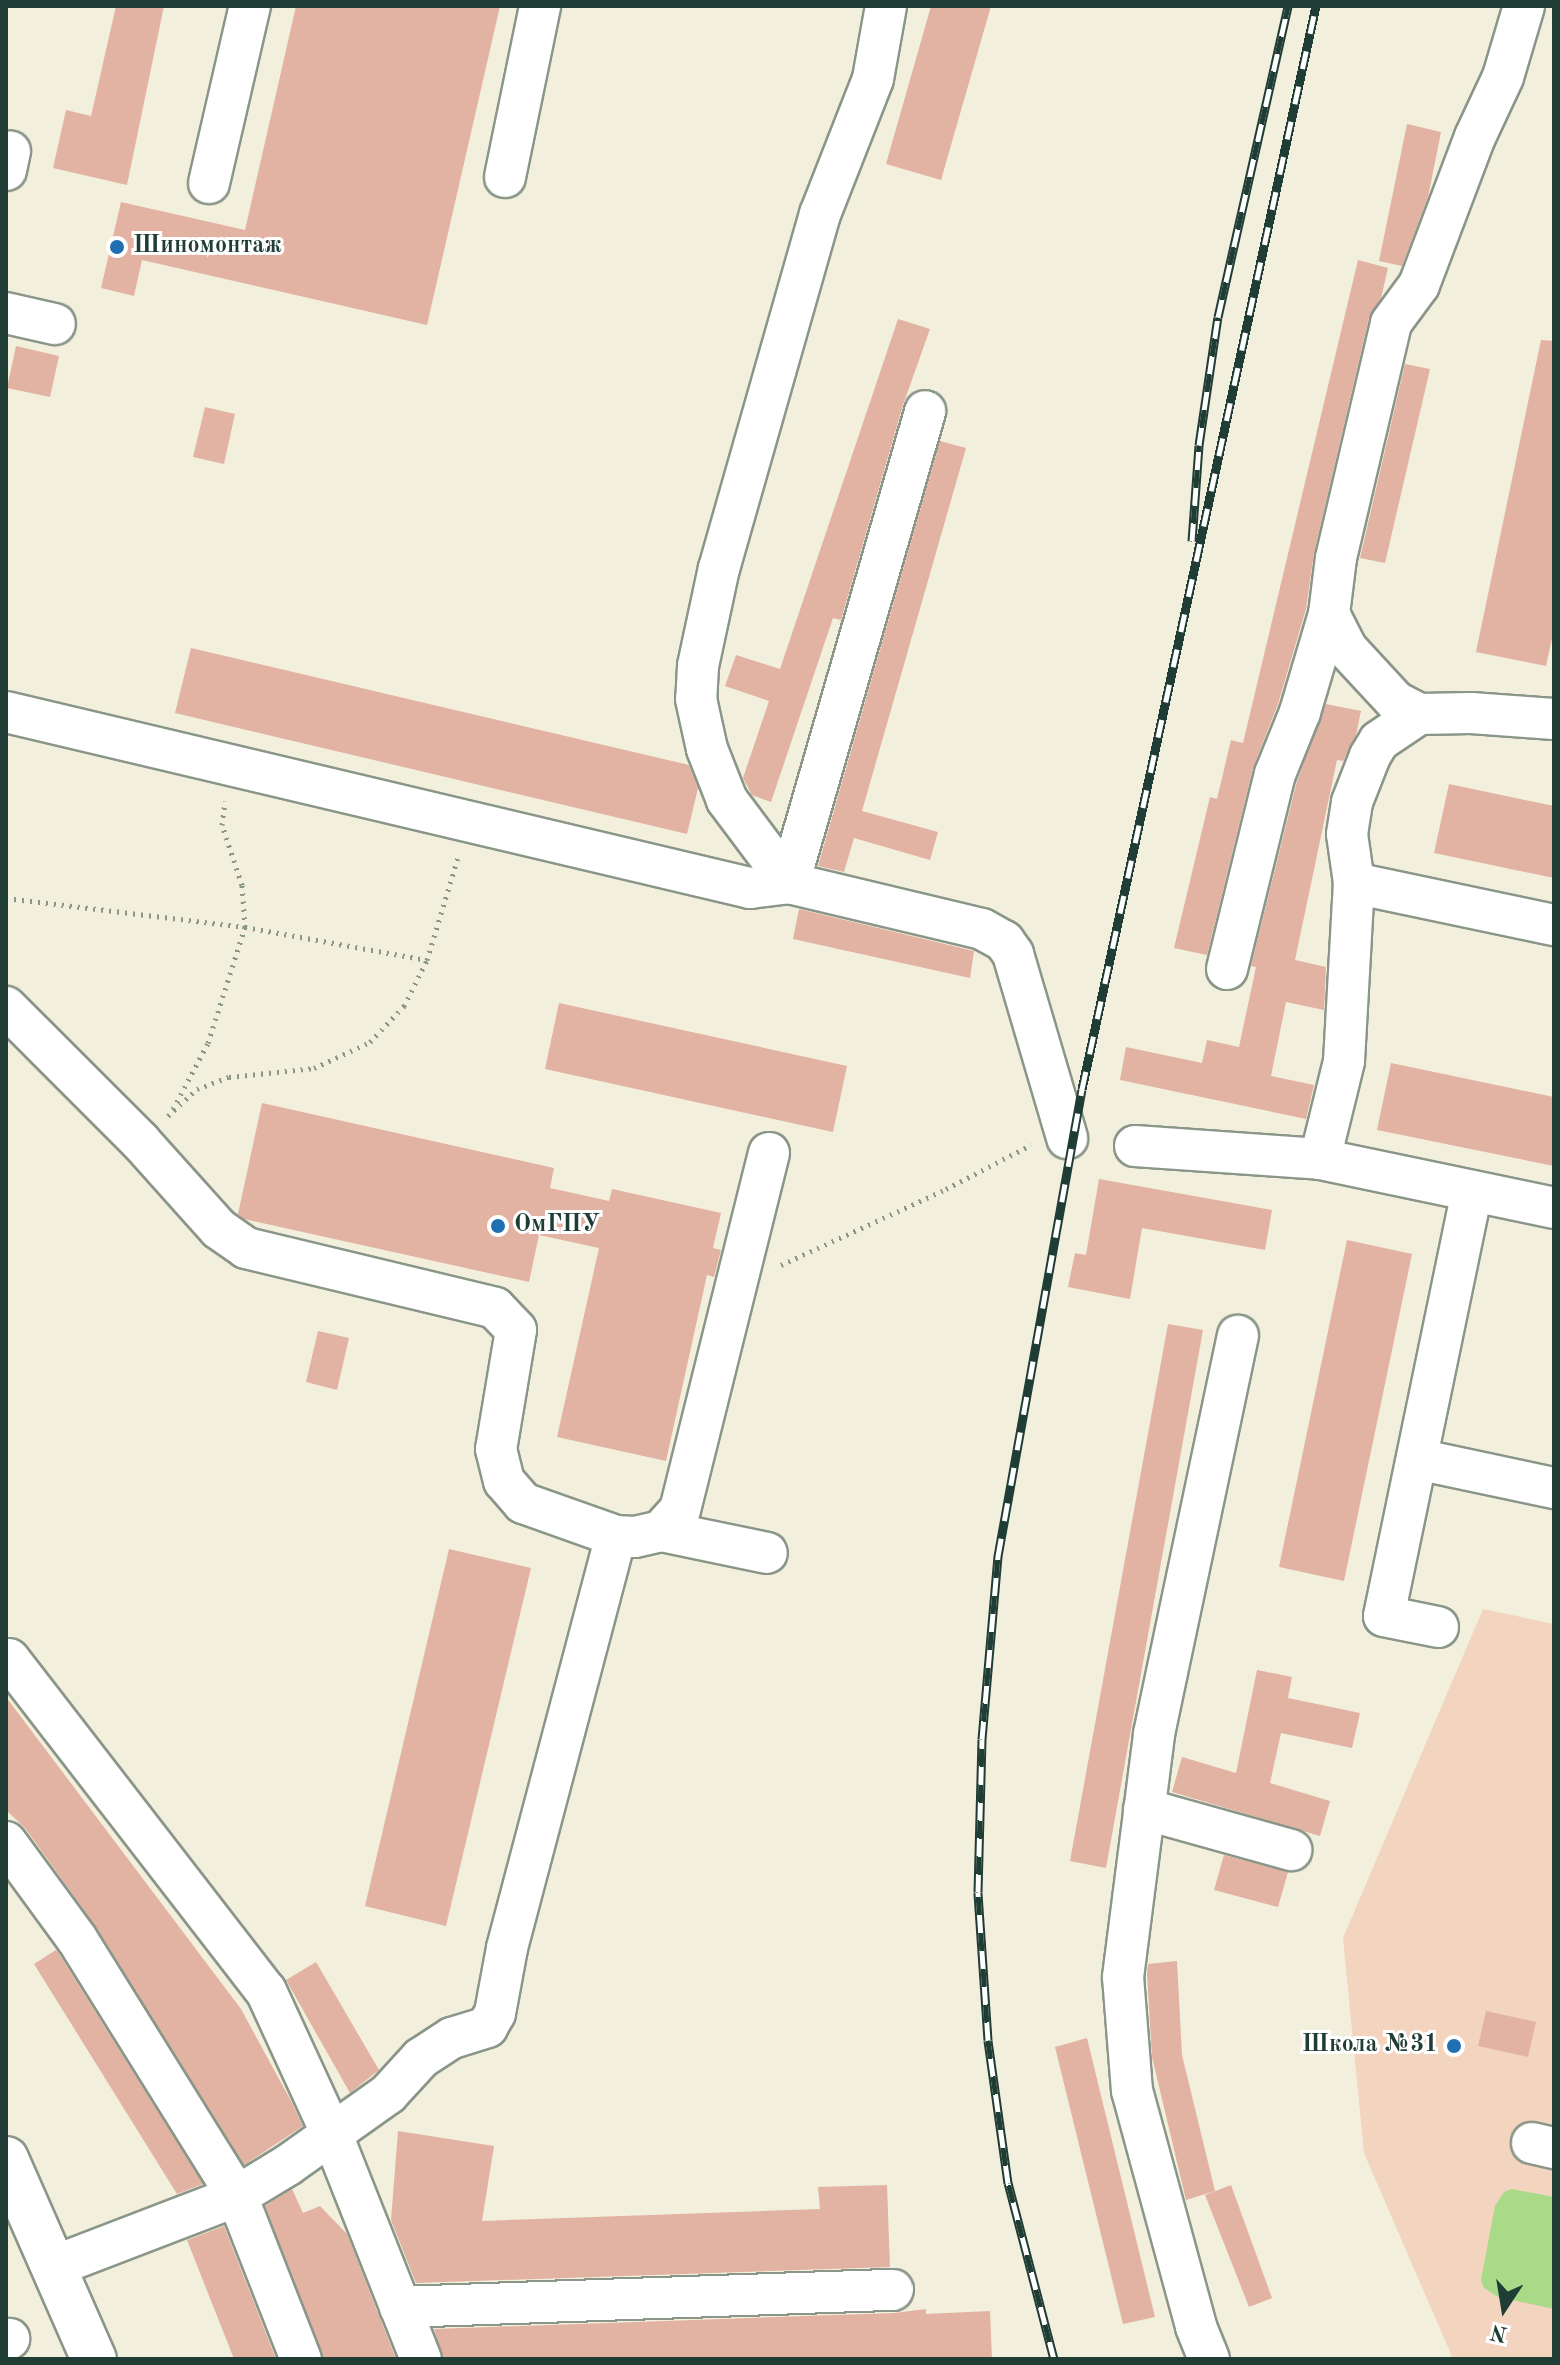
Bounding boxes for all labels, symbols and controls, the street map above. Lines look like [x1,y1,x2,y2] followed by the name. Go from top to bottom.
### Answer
[133,233,282,261] place label: Шиномонтаж
[108,238,126,256] marker: Шиномонтаж
[514,1212,600,1240] place label: ОмГПУ
[489,1217,507,1235] marker: ОмГПУ
[1302,2032,1438,2060] place label: Школа №31
[1445,2037,1463,2055] marker: Школа №31
[1464,2269,1544,2349] north arrow
[1489,2320,1510,2345] text: N

